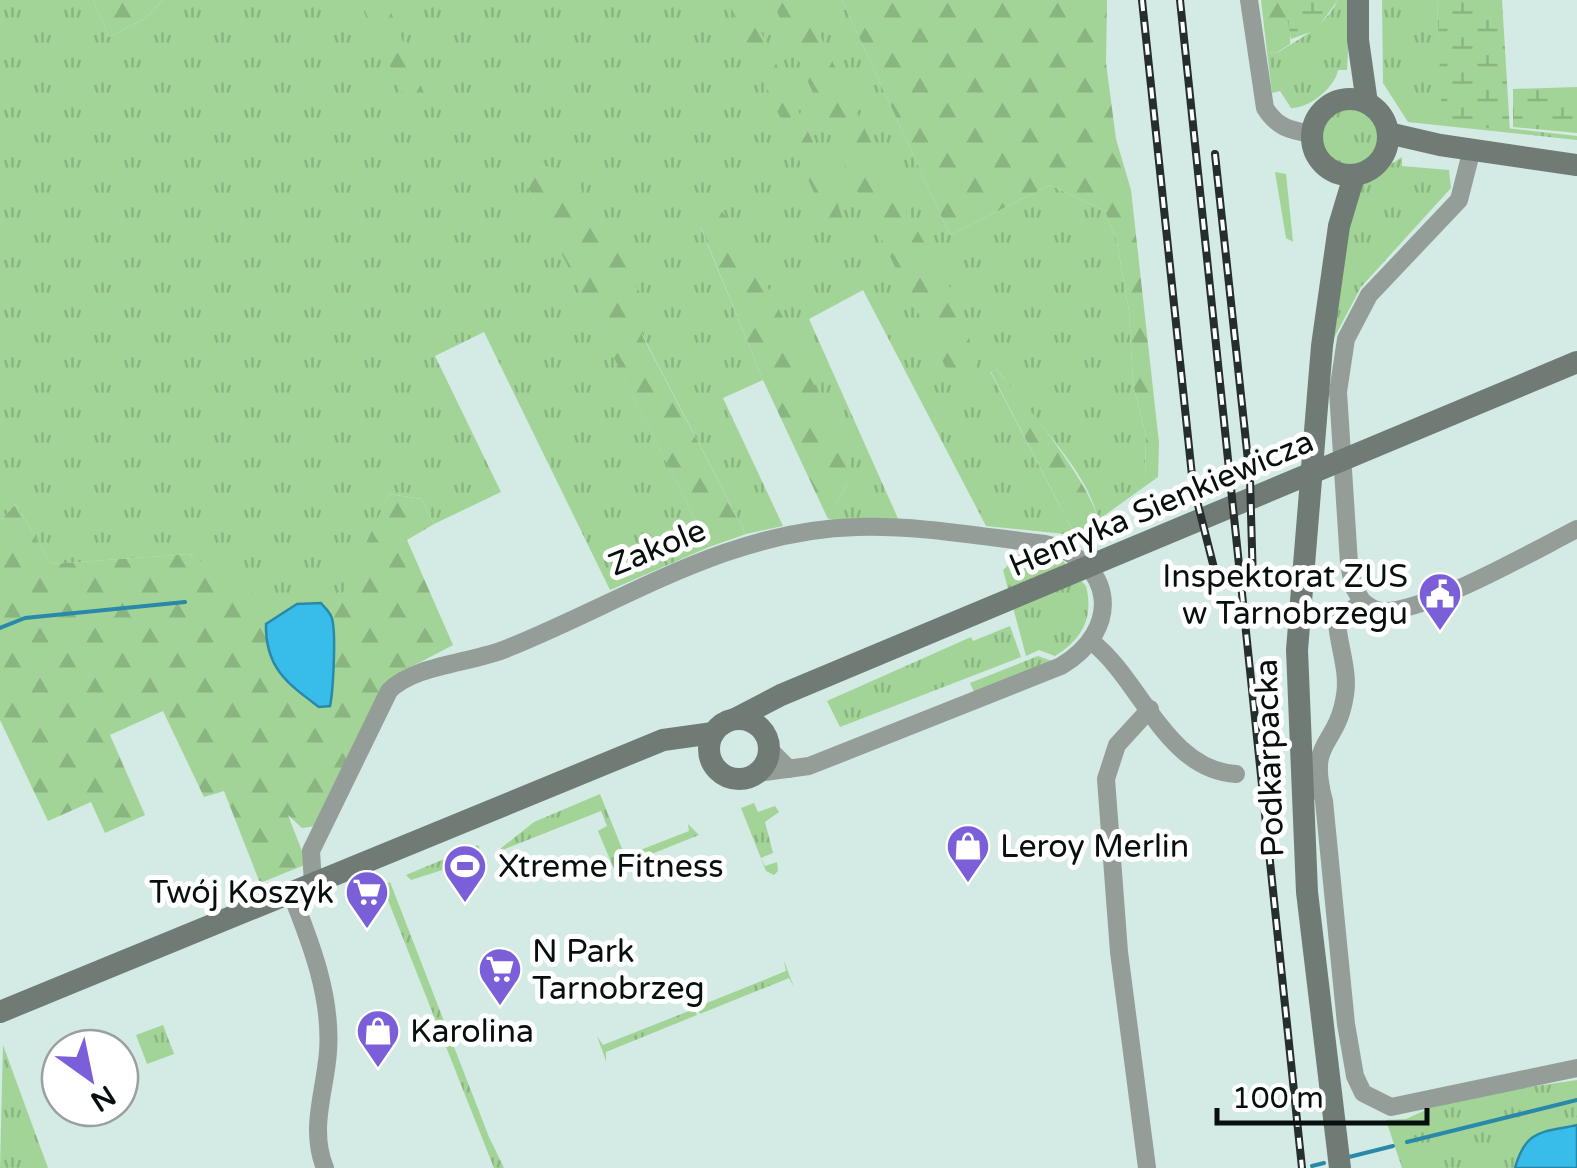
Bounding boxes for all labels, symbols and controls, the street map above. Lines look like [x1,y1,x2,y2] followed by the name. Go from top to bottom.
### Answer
[1004,423,1319,585] street label: Henryka Sienkiewicza
[603,511,711,584] street label: Zakole
[1162,558,1408,633] place label: Inspektorat ZUS w Tarnobrzegu
[1417,571,1463,632] public building icon: Inspektorat ZUS w Tarnobrzegu
[1248,658,1292,858] street label: Podkarpacka
[945,823,991,884] shop icon: Leroy Merlin
[1000,828,1189,866] place label: Leroy Merlin
[442,843,488,904] sports icon: Xtreme Fitness
[498,848,724,886] place label: Xtreme Fitness
[344,869,390,930] supermarket icon: Twój Koszyk
[149,874,334,912] place label: Twój Koszyk
[532,933,705,1008] place label: N Park Tarnobrzeg
[477,946,523,1007] supermarket icon: N Park Tarnobrzeg
[355,1008,401,1069] shop icon: Karolina
[410,1013,534,1051] place label: Karolina
[40,1028,140,1128] north arrow
[1217,1063,1427,1125] scale bar
[84,1078,122,1119] text: N
[1232,1080,1324,1117] text: 100 m

